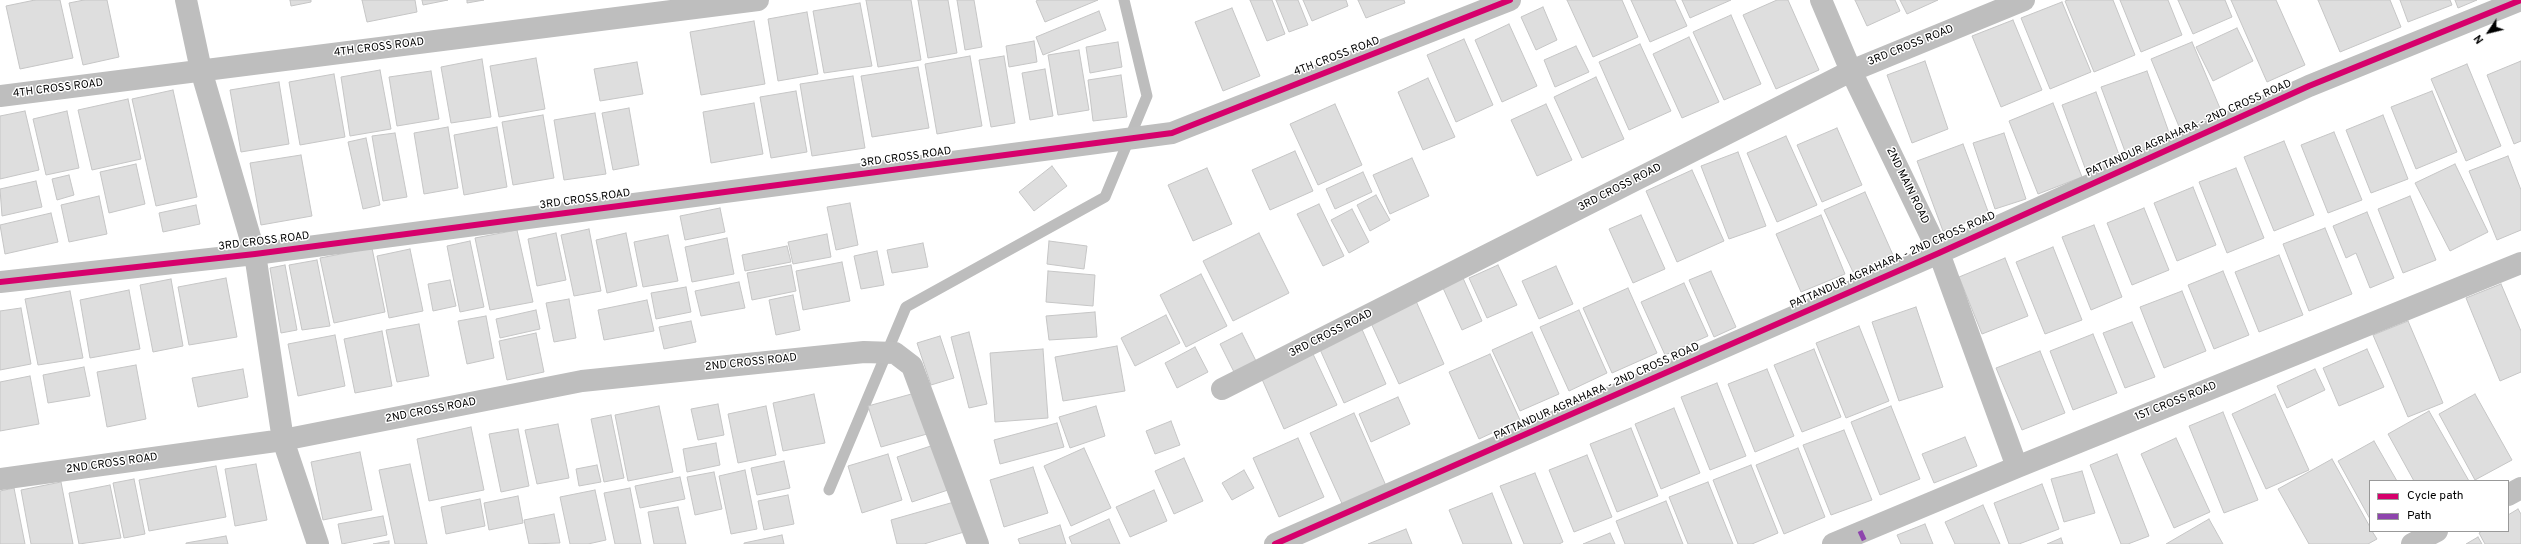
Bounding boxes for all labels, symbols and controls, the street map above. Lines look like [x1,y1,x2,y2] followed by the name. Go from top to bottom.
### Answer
[2469,12,2509,52] north arrow
[1866,23,1956,69] street label: 3RD CROSS ROAD
[2471,32,2487,46] text: N
[1292,35,1382,79] street label: 4TH CROSS ROAD
[333,36,425,60] street label: 4TH CROSS ROAD
[12,77,104,101] street label: 4TH CROSS ROAD
[2084,78,2294,180] street label: PATTANDUR AGRAHARA - 2ND CROSS ROAD
[860,145,952,171] street label: 3RD CROSS ROAD
[1883,146,1931,226] street label: 2ND MAIN ROAD
[1576,161,1664,215] street label: 3RD CROSS ROAD
[539,187,631,213] street label: 3RD CROSS ROAD
[1788,210,1998,312] street label: PATTANDUR AGRAHARA - 2ND CROSS ROAD
[218,230,310,254] street label: 3RD CROSS ROAD
[1287,307,1375,361] street label: 3RD CROSS ROAD
[1492,341,1702,443] street label: PATTANDUR AGRAHARA - 2ND CROSS ROAD
[704,352,798,374] street label: 2ND CROSS ROAD
[2133,380,2219,424] street label: 1ST CROSS ROAD
[384,396,478,426] street label: 2ND CROSS ROAD
[65,451,159,477] street label: 2ND CROSS ROAD
[2369,480,2509,532] legend
[2407,488,2464,504] text: Cycle path
[2407,508,2432,524] text: Path

